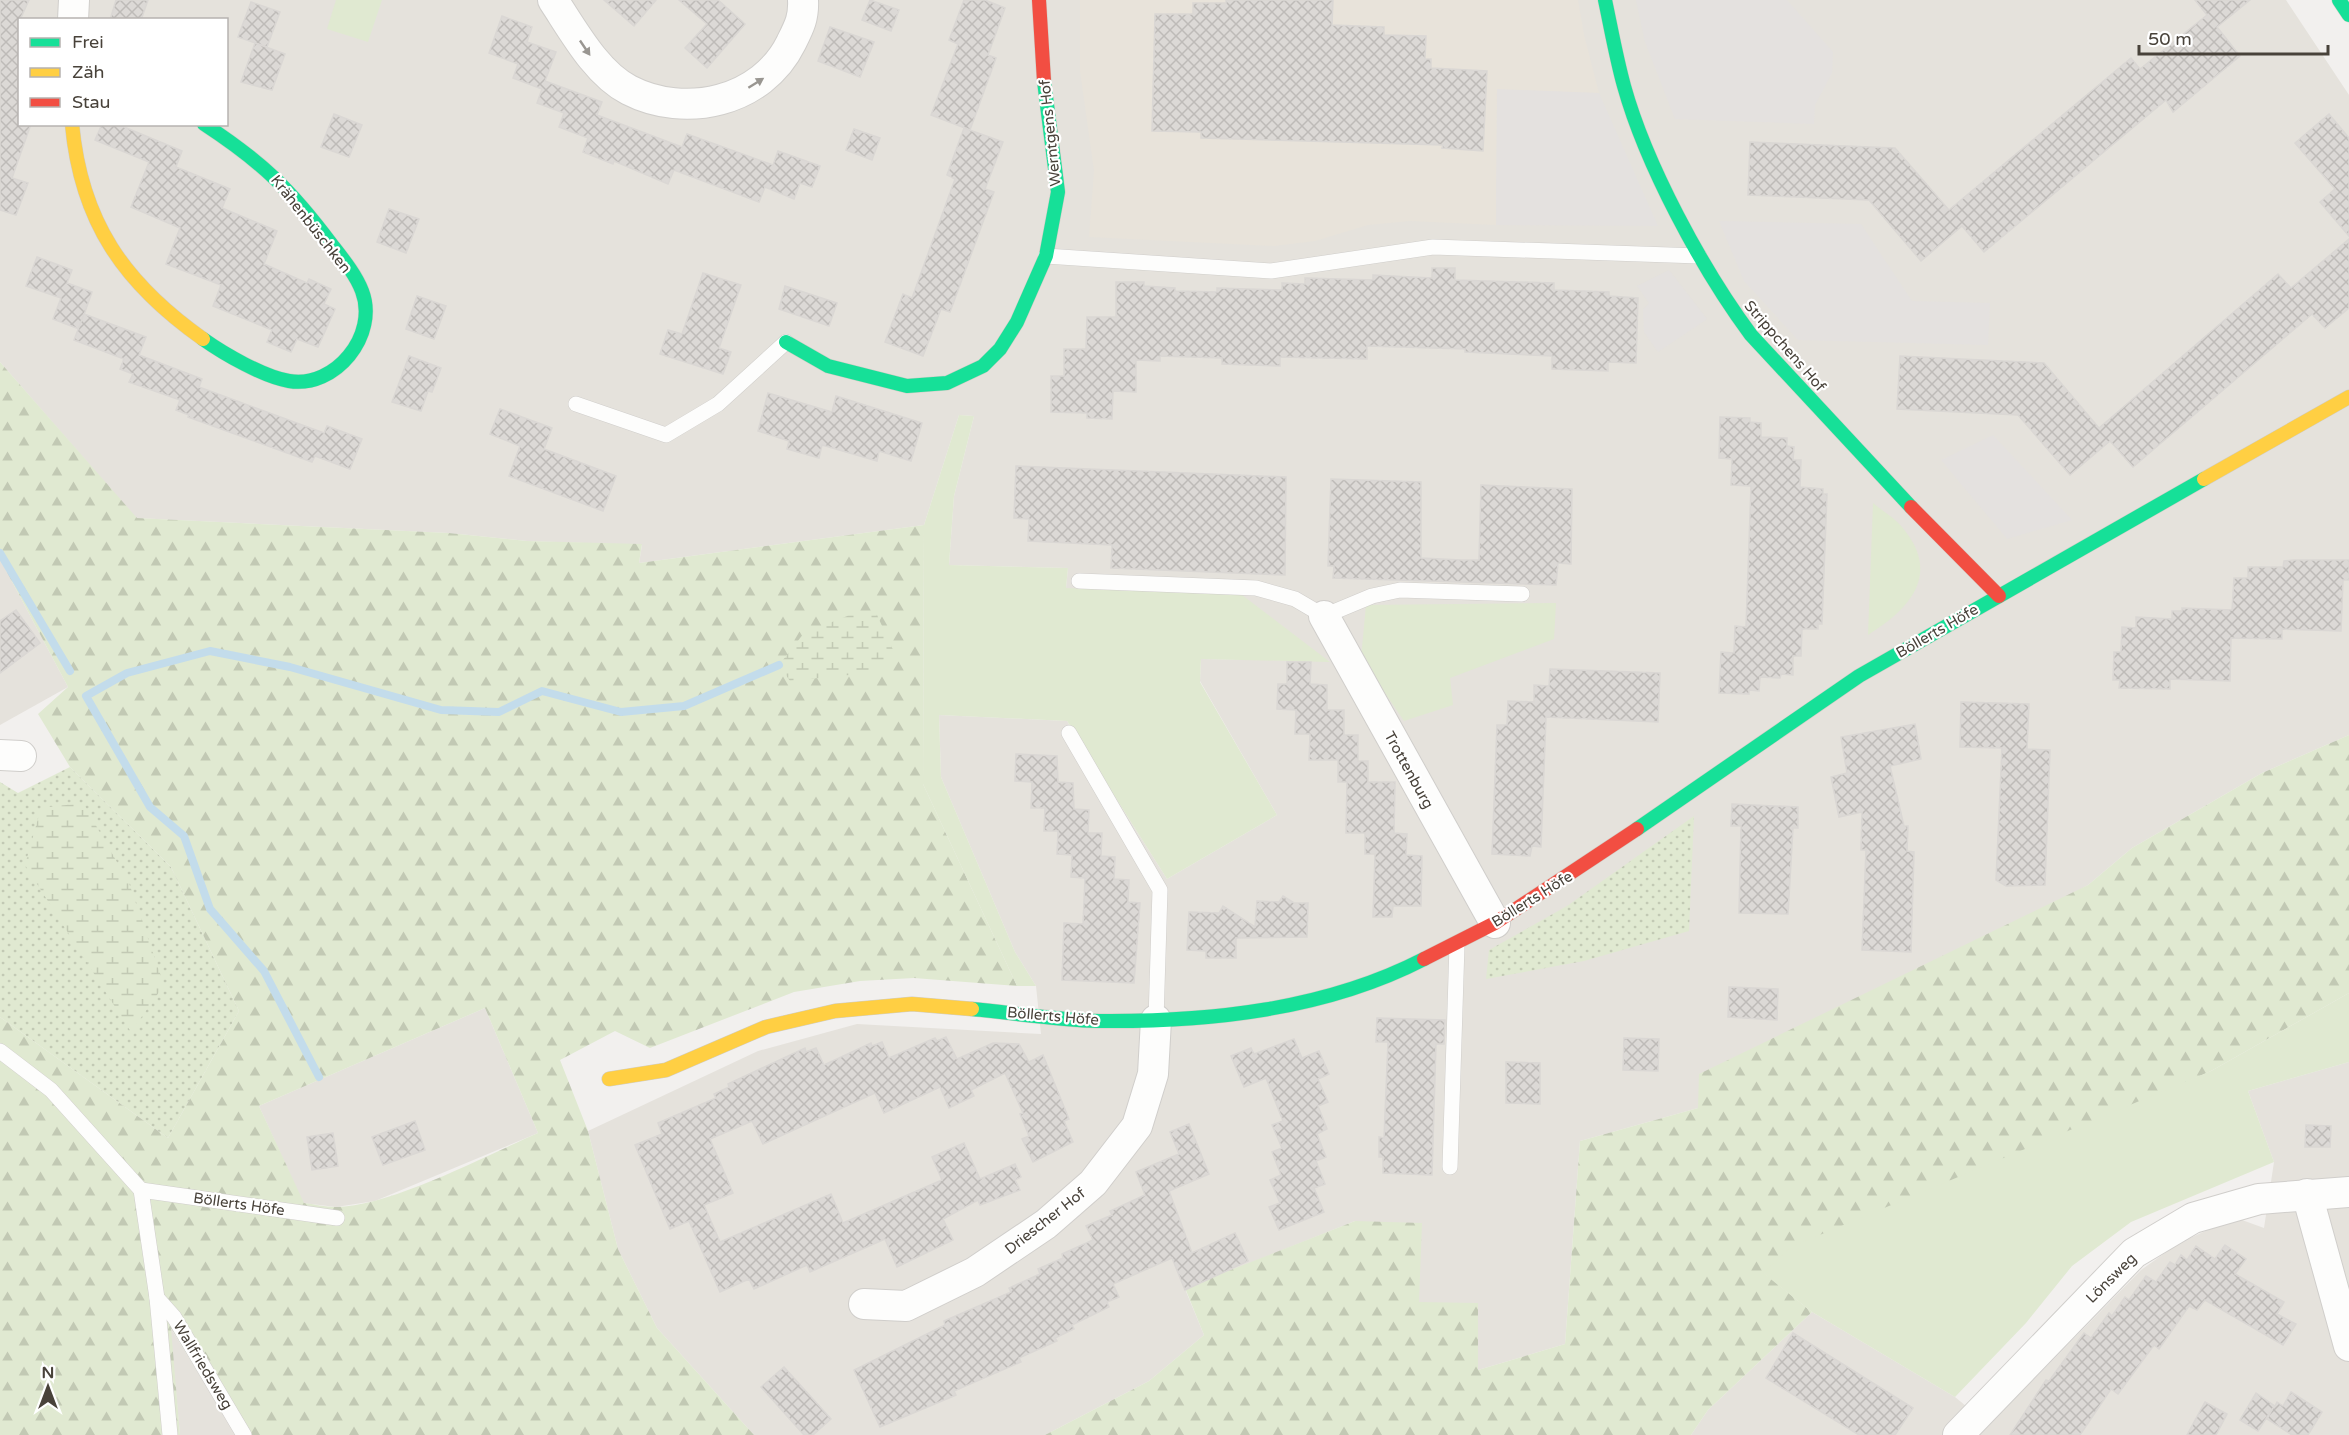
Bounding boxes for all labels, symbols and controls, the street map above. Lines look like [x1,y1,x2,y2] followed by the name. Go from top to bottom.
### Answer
[18,18,228,126] legend
[2139,18,2328,56] scale bar
[2148,28,2192,50] text: 50 m
[72,31,104,53] text: Frei
[580,40,591,57] one-way arrow
[72,61,105,83] text: Zäh
[748,77,764,88] one-way arrow
[1035,78,1065,187] street label: Werntgens Hof
[72,91,111,113] text: Stau
[267,171,355,277] street label: Krähenbüschken
[1741,297,1830,395] street label: Strippchens Hof
[1893,600,1981,662] street label: Böllerts Höfe
[1380,728,1438,812] street label: Trottenburg
[1488,867,1576,931] street label: Böllerts Höfe
[1006,1003,1100,1029] street label: Böllerts Höfe
[1001,1184,1089,1258] street label: Driescher Hof
[192,1189,286,1219] street label: Böllerts Höfe
[2082,1249,2140,1307] street label: Lönsweg
[169,1317,237,1413] street label: Wallfriedsweg
[18,1357,78,1417] north arrow
[42,1363,54,1383] text: N

